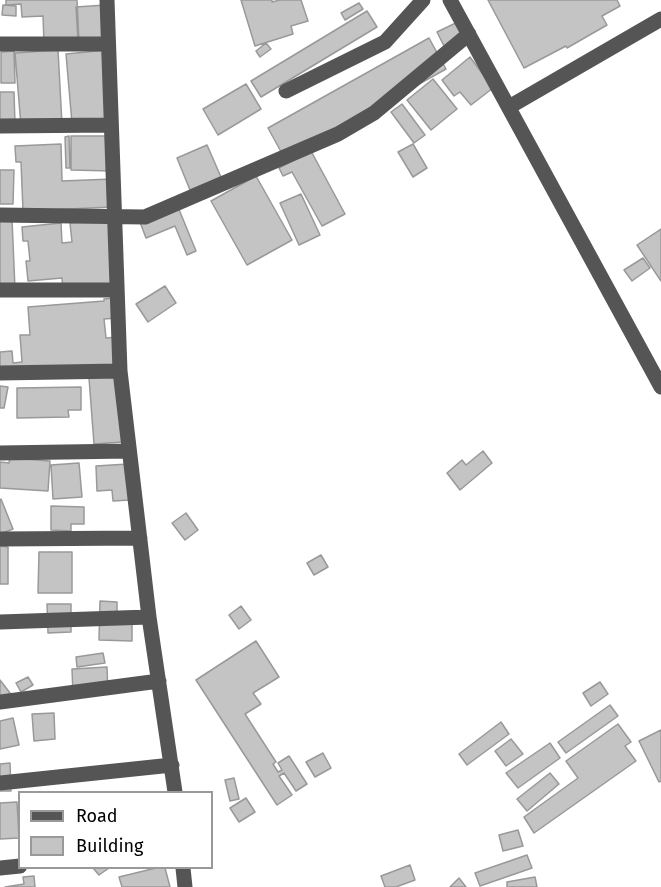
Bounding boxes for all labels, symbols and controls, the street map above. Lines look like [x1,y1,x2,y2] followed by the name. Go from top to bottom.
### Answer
[18,791,213,869] legend
[76,805,118,827] text: Road
[76,835,143,857] text: Building

